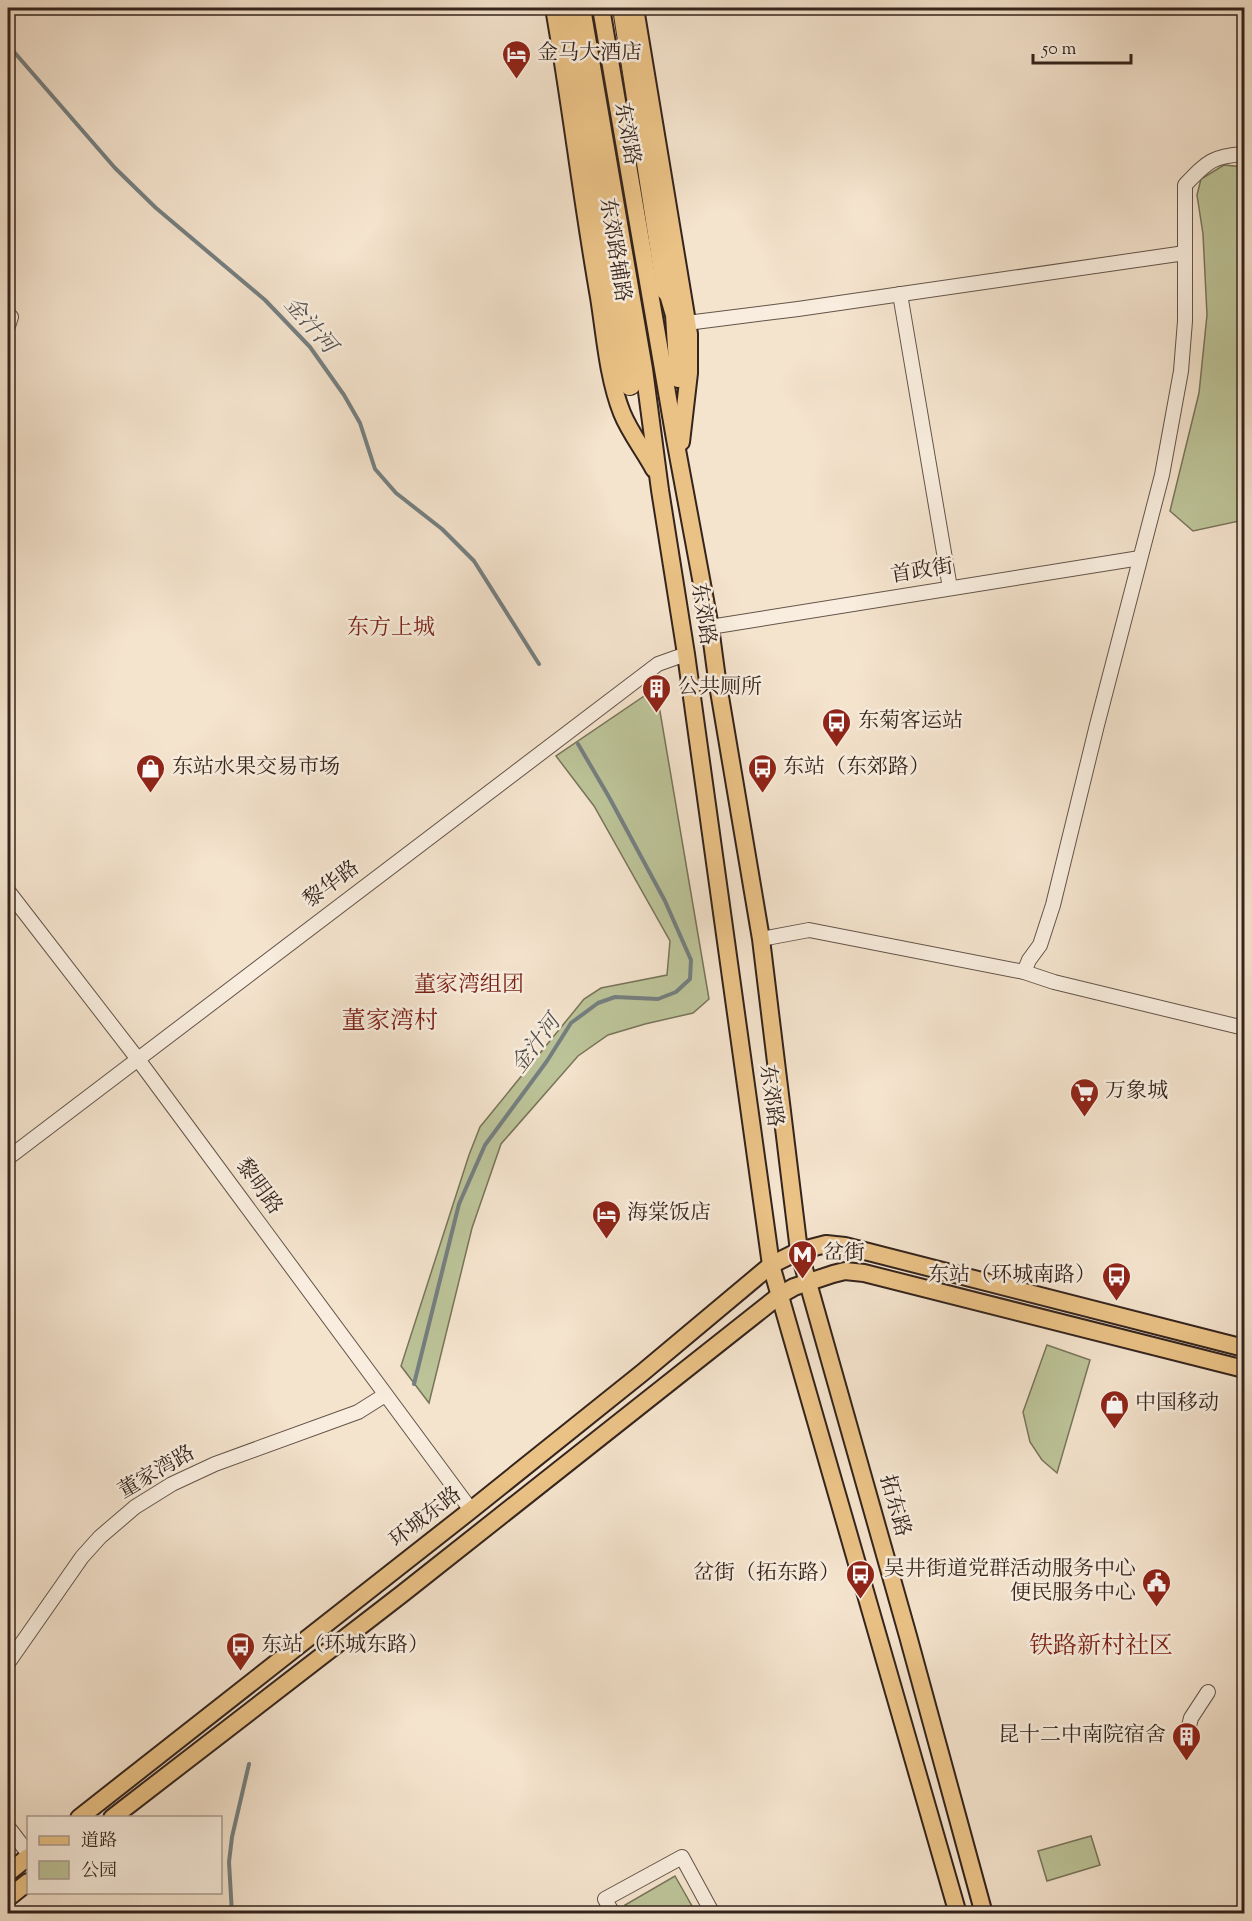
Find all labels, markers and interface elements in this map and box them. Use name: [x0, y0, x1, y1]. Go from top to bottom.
scale bar: [1033, 27, 1130, 65]
text: 50 m: [1041, 37, 1077, 63]
hotel icon: 金马大酒店: [500, 38, 532, 80]
place label: 金马大酒店: [537, 39, 642, 69]
street label: 东郊路: [606, 100, 646, 168]
street label: 东郊路辅路: [591, 196, 637, 304]
water label: 金汁河: [275, 291, 345, 364]
street label: 首政街: [889, 552, 955, 592]
street label: 东郊路: [682, 581, 722, 647]
district label: 东方上城: [347, 613, 435, 645]
building icon: 公共厕所: [641, 672, 673, 714]
place label: 公共厕所: [678, 673, 762, 703]
bus stop icon: 东菊客运站: [821, 706, 853, 748]
place label: 东菊客运站: [858, 707, 963, 737]
shop icon: 东站水果交易市场: [135, 752, 167, 794]
bus stop icon: 东站（东郊路）: [746, 752, 778, 794]
place label: 东站水果交易市场: [172, 753, 340, 783]
place label: 东站（东郊路）: [783, 753, 930, 783]
street label: 黎华路: [298, 854, 366, 916]
district label: 董家湾组团: [414, 970, 524, 1002]
district label: 董家湾村: [342, 1005, 438, 1039]
water label: 金汁河: [504, 1006, 572, 1081]
street label: 东郊路: [751, 1063, 789, 1129]
supermarket icon: 万象城: [1068, 1076, 1100, 1118]
place label: 万象城: [1105, 1077, 1168, 1107]
street label: 黎明路: [227, 1153, 289, 1221]
hotel icon: 海棠饭店: [590, 1198, 622, 1240]
place label: 海棠饭店: [627, 1199, 711, 1229]
metro station icon: 岔街: [786, 1238, 818, 1280]
place label: 岔街: [823, 1239, 865, 1269]
bus stop icon: 东站（环城南路）: [1101, 1260, 1133, 1302]
place label: 东站（环城南路）: [928, 1261, 1096, 1291]
shop icon: 中国移动: [1098, 1388, 1130, 1430]
place label: 中国移动: [1135, 1389, 1219, 1419]
street label: 董家湾路: [113, 1439, 201, 1507]
street label: 拓东路: [871, 1472, 917, 1540]
street label: 环城东路: [384, 1480, 468, 1556]
place label: 吴井街道党群活动服务中心 便民服务中心: [884, 1555, 1136, 1609]
bus stop icon: 岔街（拓东路）: [845, 1558, 877, 1600]
place label: 岔街（拓东路）: [693, 1559, 840, 1589]
public building icon: 吴井街道党群活动服务中心 便民服务中心: [1141, 1566, 1173, 1608]
bus stop icon: 东站（环城东路）: [224, 1630, 256, 1672]
district label: 铁路新村社区: [1029, 1630, 1173, 1664]
place label: 东站（环城东路）: [261, 1631, 429, 1661]
building icon: 昆十二中南院宿舍: [1171, 1720, 1203, 1762]
place label: 昆十二中南院宿舍: [998, 1721, 1166, 1751]
legend: [27, 1816, 222, 1894]
text: 道路: [81, 1829, 117, 1855]
text: 公园: [81, 1859, 117, 1885]

